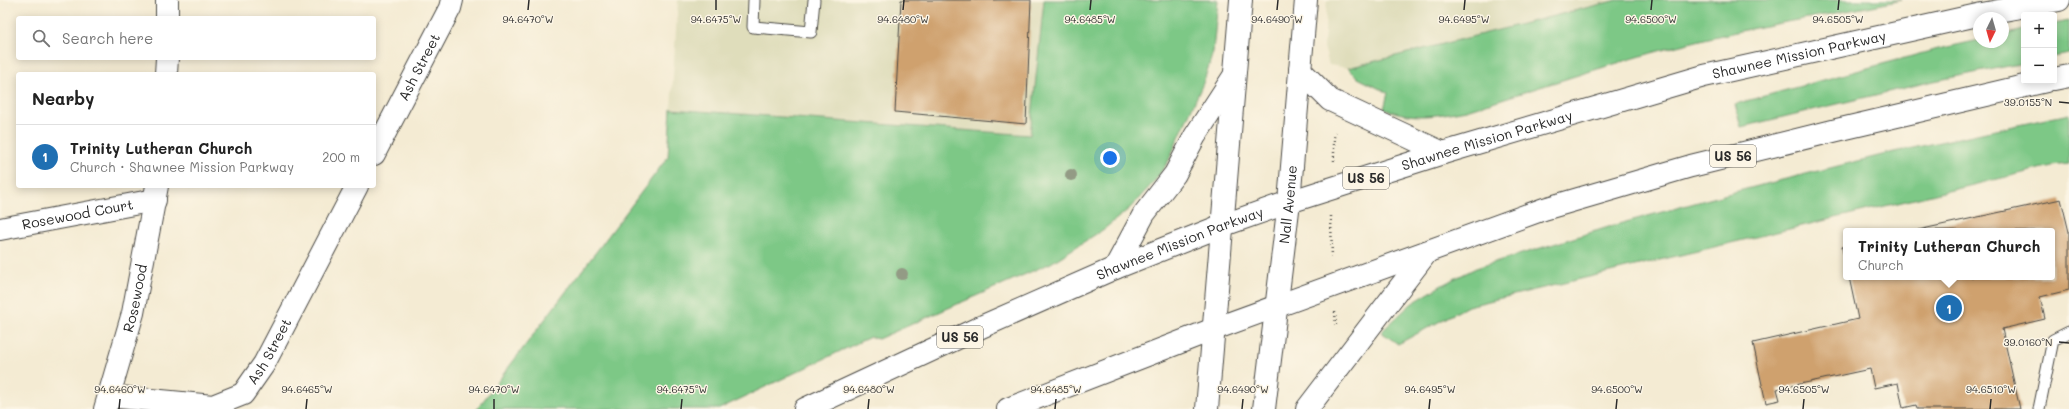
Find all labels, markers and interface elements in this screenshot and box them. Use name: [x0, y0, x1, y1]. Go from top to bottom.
text: 94.6470°W: [502, 12, 554, 26]
text: 94.6475°W: [691, 12, 742, 26]
text: 94.6480°W: [877, 12, 929, 26]
text: 94.6485°W: [1064, 12, 1116, 26]
text: 94.6490°W: [1251, 12, 1303, 26]
text: 94.6495°W: [1438, 12, 1490, 26]
text: 94.6500°W: [1625, 12, 1677, 26]
text: 94.6505°W: [1812, 12, 1864, 26]
north arrow: [1973, 12, 2009, 48]
map controls: [2021, 12, 2057, 84]
button: +: [2021, 12, 2057, 48]
search box: [16, 16, 376, 60]
street label: Shawnee Mission Parkway: [1710, 26, 1888, 83]
icon: search: [30, 27, 52, 49]
text: Search here: [62, 28, 153, 48]
street label: Ash Street: [393, 30, 444, 104]
button: −: [2021, 48, 2057, 84]
text: Nearby: [32, 87, 94, 109]
text: 39.0155°N: [2004, 95, 2052, 109]
street label: Shawnee Mission Parkway: [1399, 105, 1575, 175]
text: Trinity Lutheran Church: [70, 138, 252, 158]
road number: US 56: [1710, 145, 1756, 167]
text: 1: [42, 148, 48, 165]
text: 200 m: [322, 148, 360, 165]
your location: [1100, 148, 1120, 168]
text: Church · Shawnee Mission Parkway: [70, 158, 294, 175]
street label: Nall Avenue: [1274, 164, 1301, 245]
road number: US 56: [1343, 167, 1389, 189]
street label: Rosewood Court: [20, 194, 135, 234]
street label: Shawnee Mission Parkway: [1093, 202, 1266, 284]
popup: [1843, 228, 2055, 280]
text: Trinity Lutheran Church: [1858, 236, 2040, 256]
text: Church: [1858, 256, 1903, 273]
street label: Rosewood: [118, 262, 151, 334]
pin: 1: [1936, 293, 1962, 323]
street label: Ash Street: [243, 315, 295, 388]
road number: US 56: [937, 326, 983, 348]
text: 39.0160°N: [2004, 335, 2052, 349]
text: 94.6460°W: [94, 382, 146, 396]
text: 94.6465°W: [281, 382, 333, 396]
text: 94.6470°W: [468, 382, 520, 396]
text: 94.6475°W: [657, 382, 708, 396]
text: 94.6480°W: [843, 382, 895, 396]
text: 94.6485°W: [1030, 382, 1082, 396]
text: 94.6490°W: [1217, 382, 1269, 396]
text: 94.6495°W: [1404, 382, 1456, 396]
text: 94.6500°W: [1591, 382, 1643, 396]
text: 94.6505°W: [1778, 382, 1830, 396]
text: 94.6510°W: [1966, 382, 2016, 396]

